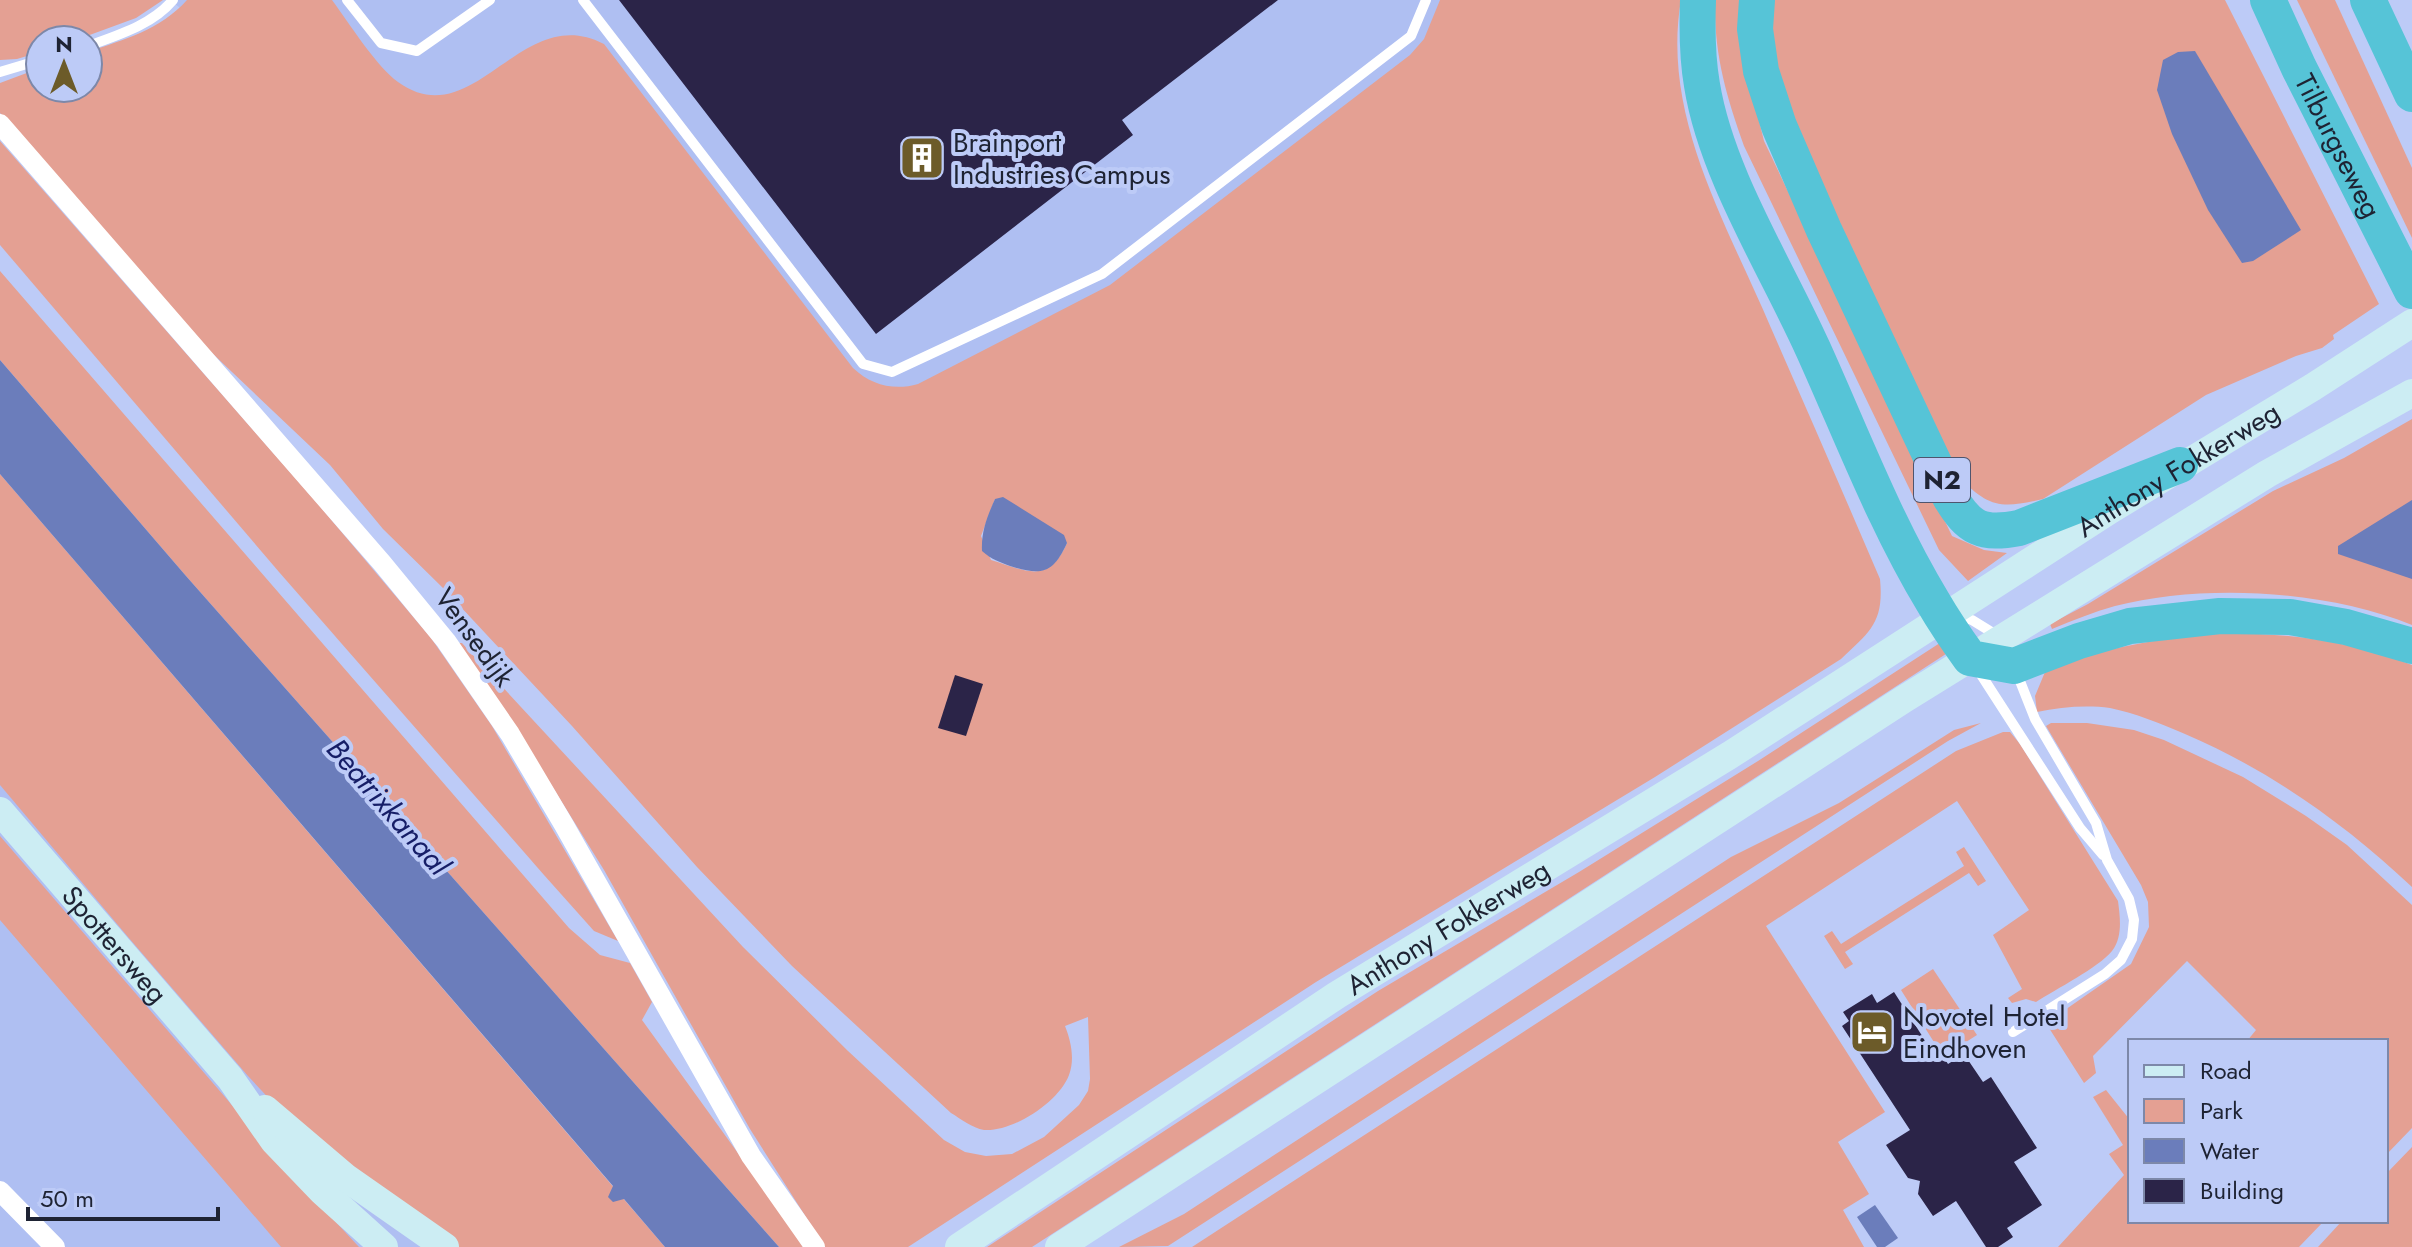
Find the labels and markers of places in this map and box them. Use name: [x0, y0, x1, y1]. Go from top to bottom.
place label: Brainport Industries Campus: [953, 122, 1171, 195]
building icon: Brainport Industries Campus: [898, 134, 946, 182]
place label: Novotel Hotel Eindhoven: [1903, 996, 2066, 1069]
hotel icon: Novotel Hotel Eindhoven: [1848, 1008, 1896, 1056]

